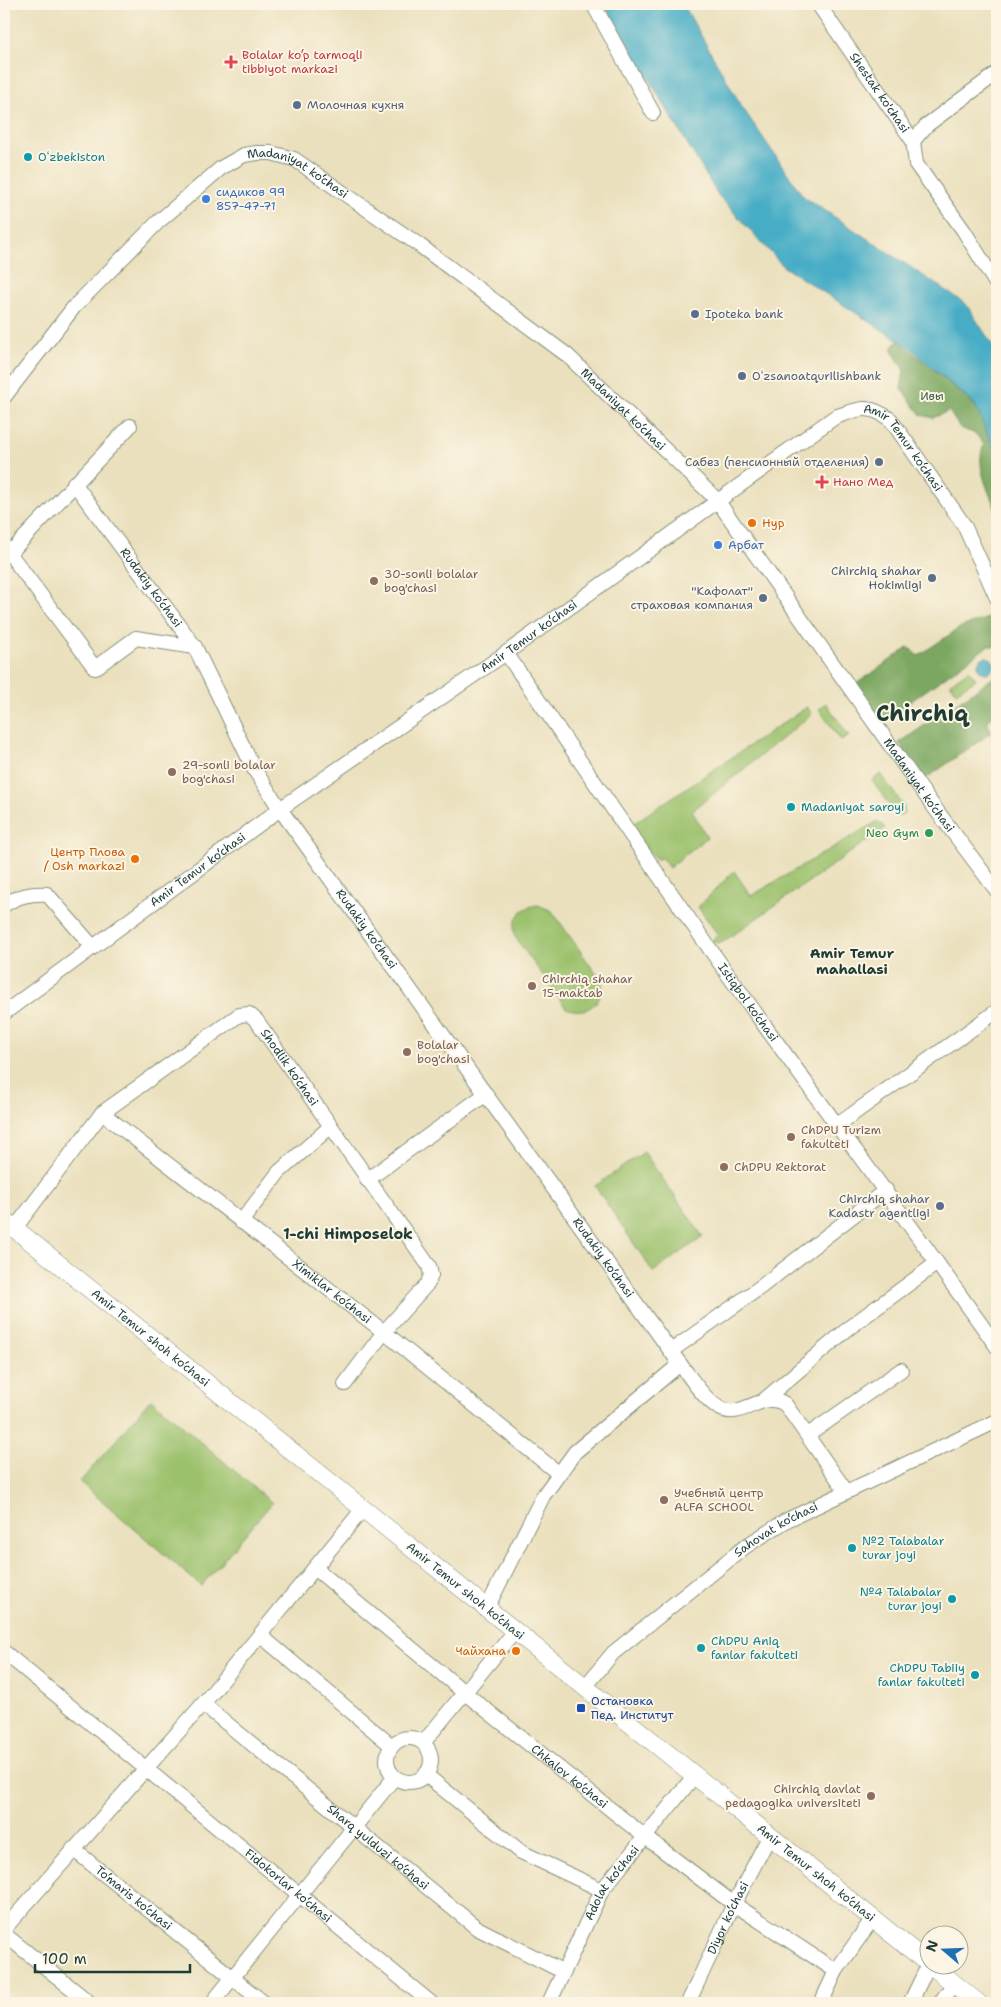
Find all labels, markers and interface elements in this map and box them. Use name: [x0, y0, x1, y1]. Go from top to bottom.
place label: Bolalar ko‘p tarmoqli tibbiyot markazi: [242, 47, 363, 77]
street label: Shestak ko'chasi: [846, 49, 913, 136]
marker: Bolalar ko‘p tarmoqli tibbiyot markazi: [224, 55, 238, 69]
place label: Молочная кухня: [307, 97, 404, 113]
marker: Молочная кухня: [291, 99, 303, 111]
street label: Madaniyat ko‘chasi: [246, 145, 351, 202]
place label: Oʻzbekiston: [38, 149, 105, 165]
marker: Oʻzbekiston: [22, 151, 34, 163]
place label: сидиков 99 857-47-71: [216, 184, 285, 214]
marker: сидиков 99 857-47-71: [200, 193, 212, 205]
place label: Ipoteka bank: [705, 306, 784, 322]
marker: Ipoteka bank: [689, 308, 701, 320]
street label: Madaniyat ko‘chasi: [577, 365, 669, 454]
place label: Oʻzsanoatqurilishbank: [752, 368, 881, 384]
marker: Oʻzsanoatqurilishbank: [736, 370, 748, 382]
park label: Ивы: [920, 388, 944, 404]
street label: Amir Temur ko‘chasi: [863, 401, 946, 495]
place label: Сабез (пенсионный отделения): [685, 454, 869, 470]
marker: Сабез (пенсионный отделения): [873, 456, 885, 468]
place label: Нано Мед: [833, 474, 894, 490]
marker: Нано Мед: [815, 475, 829, 489]
place label: Нур: [762, 515, 785, 531]
marker: Нур: [746, 517, 758, 529]
place label: Арбат: [728, 537, 765, 553]
marker: Арбат: [712, 539, 724, 551]
street label: Rudakiy ko‘chasi: [117, 545, 186, 631]
place label: Chirchiq shahar Hokimligi: [831, 563, 922, 593]
place label: 30-sonli bolalar bog'chasi: [384, 566, 479, 596]
marker: Chirchiq shahar Hokimligi: [926, 572, 938, 584]
marker: 30-sonli bolalar bog'chasi: [368, 575, 380, 587]
place label: "Кафолат" страховая компания: [630, 583, 753, 613]
marker: "Кафолат" страховая компания: [757, 592, 769, 604]
street label: Amir Temur ko‘chasi: [477, 596, 580, 676]
district label: Chirchiq: [876, 699, 970, 728]
street label: Madaniyat ko‘chasi: [880, 735, 958, 835]
place label: 29-sonli bolalar bog'chasi: [182, 757, 276, 787]
marker: 29-sonli bolalar bog'chasi: [166, 766, 178, 778]
place label: Madaniyat saroyi: [801, 799, 904, 815]
marker: Madaniyat saroyi: [785, 801, 797, 813]
place label: Neo Gym: [866, 825, 919, 841]
marker: Neo Gym: [923, 827, 935, 839]
street label: Amir Temur ko‘chasi: [147, 829, 249, 910]
place label: Центр Плова / Osh markazi: [44, 844, 126, 874]
marker: Центр Плова / Osh markazi: [129, 853, 141, 865]
street label: Rudakiy ko‘chasi: [332, 886, 401, 972]
district label: Amir Temur mahallasi: [810, 944, 895, 978]
street label: Istiqbol ko‘chasi: [714, 960, 782, 1045]
place label: Chirchiq shahar 15-maktab: [542, 971, 633, 1001]
marker: Chirchiq shahar 15-maktab: [526, 980, 538, 992]
street label: Shodlik ko‘chasi: [257, 1026, 322, 1109]
place label: Bolalar bog'chasi: [417, 1037, 470, 1067]
marker: Bolalar bog'chasi: [401, 1046, 413, 1058]
place label: ChDPU Turizm fakulteti: [801, 1122, 881, 1152]
marker: ChDPU Turizm fakulteti: [785, 1131, 797, 1143]
place label: ChDPU Rektorat: [734, 1159, 826, 1175]
marker: ChDPU Rektorat: [718, 1161, 730, 1173]
place label: Chirchiq shahar Kadastr agentligi: [829, 1191, 930, 1221]
marker: Chirchiq shahar Kadastr agentligi: [934, 1200, 946, 1212]
street label: Rudakiy ko‘chasi: [569, 1214, 638, 1301]
district label: 1-chi Himposelok: [283, 1224, 413, 1244]
street label: Ximiklar ko‘chasi: [289, 1256, 375, 1327]
street label: Amir Temur shoh ko‘chasi: [88, 1285, 213, 1390]
place label: Учебный центр ALFA SCHOOL: [674, 1485, 764, 1515]
marker: Учебный центр ALFA SCHOOL: [658, 1494, 670, 1506]
street label: Sahovat ko‘chasi: [731, 1499, 821, 1561]
place label: №2 Talabalar turar joyi: [862, 1533, 945, 1563]
street label: Amir Temur shoh ko‘chasi: [403, 1539, 528, 1643]
marker: №2 Talabalar turar joyi: [846, 1542, 858, 1554]
place label: №4 Talabalar turar joyi: [860, 1584, 942, 1614]
marker: №4 Talabalar turar joyi: [946, 1593, 958, 1605]
place label: ChDPU Aniq fanlar fakulteti: [711, 1633, 798, 1663]
marker: ChDPU Aniq fanlar fakulteti: [695, 1642, 707, 1654]
place label: Чайхана: [455, 1643, 507, 1659]
marker: Чайхана: [510, 1645, 522, 1657]
place label: ChDPU Tabiiy fanlar fakulteti: [878, 1660, 965, 1690]
marker: ChDPU Tabiiy fanlar fakulteti: [969, 1669, 981, 1681]
place label: Остановка Пед. Институт: [591, 1693, 674, 1723]
marker: Остановка Пед. Институт: [575, 1702, 587, 1714]
street label: Chkalov ko‘chasi: [528, 1741, 611, 1812]
place label: Chirchiq davlat pedagogika universiteti: [725, 1781, 861, 1811]
marker: Chirchiq davlat pedagogika universiteti: [865, 1790, 877, 1802]
street label: Sharq yulduzi ko‘chasi: [324, 1801, 432, 1893]
street label: Amir Temur shoh ko‘chasi: [754, 1821, 878, 1925]
street label: Adolat ko‘chasi: [581, 1842, 643, 1923]
street label: Fidokorlar ko‘chasi: [241, 1845, 335, 1926]
street label: To‘maris ko‘chasi: [92, 1862, 175, 1934]
street label: Diyor ko‘chasi: [704, 1879, 752, 1957]
north arrow: [918, 1924, 968, 1974]
text: N: [921, 1938, 942, 1954]
scale bar: [35, 1942, 190, 1974]
text: 100 m: [42, 1949, 87, 1969]

